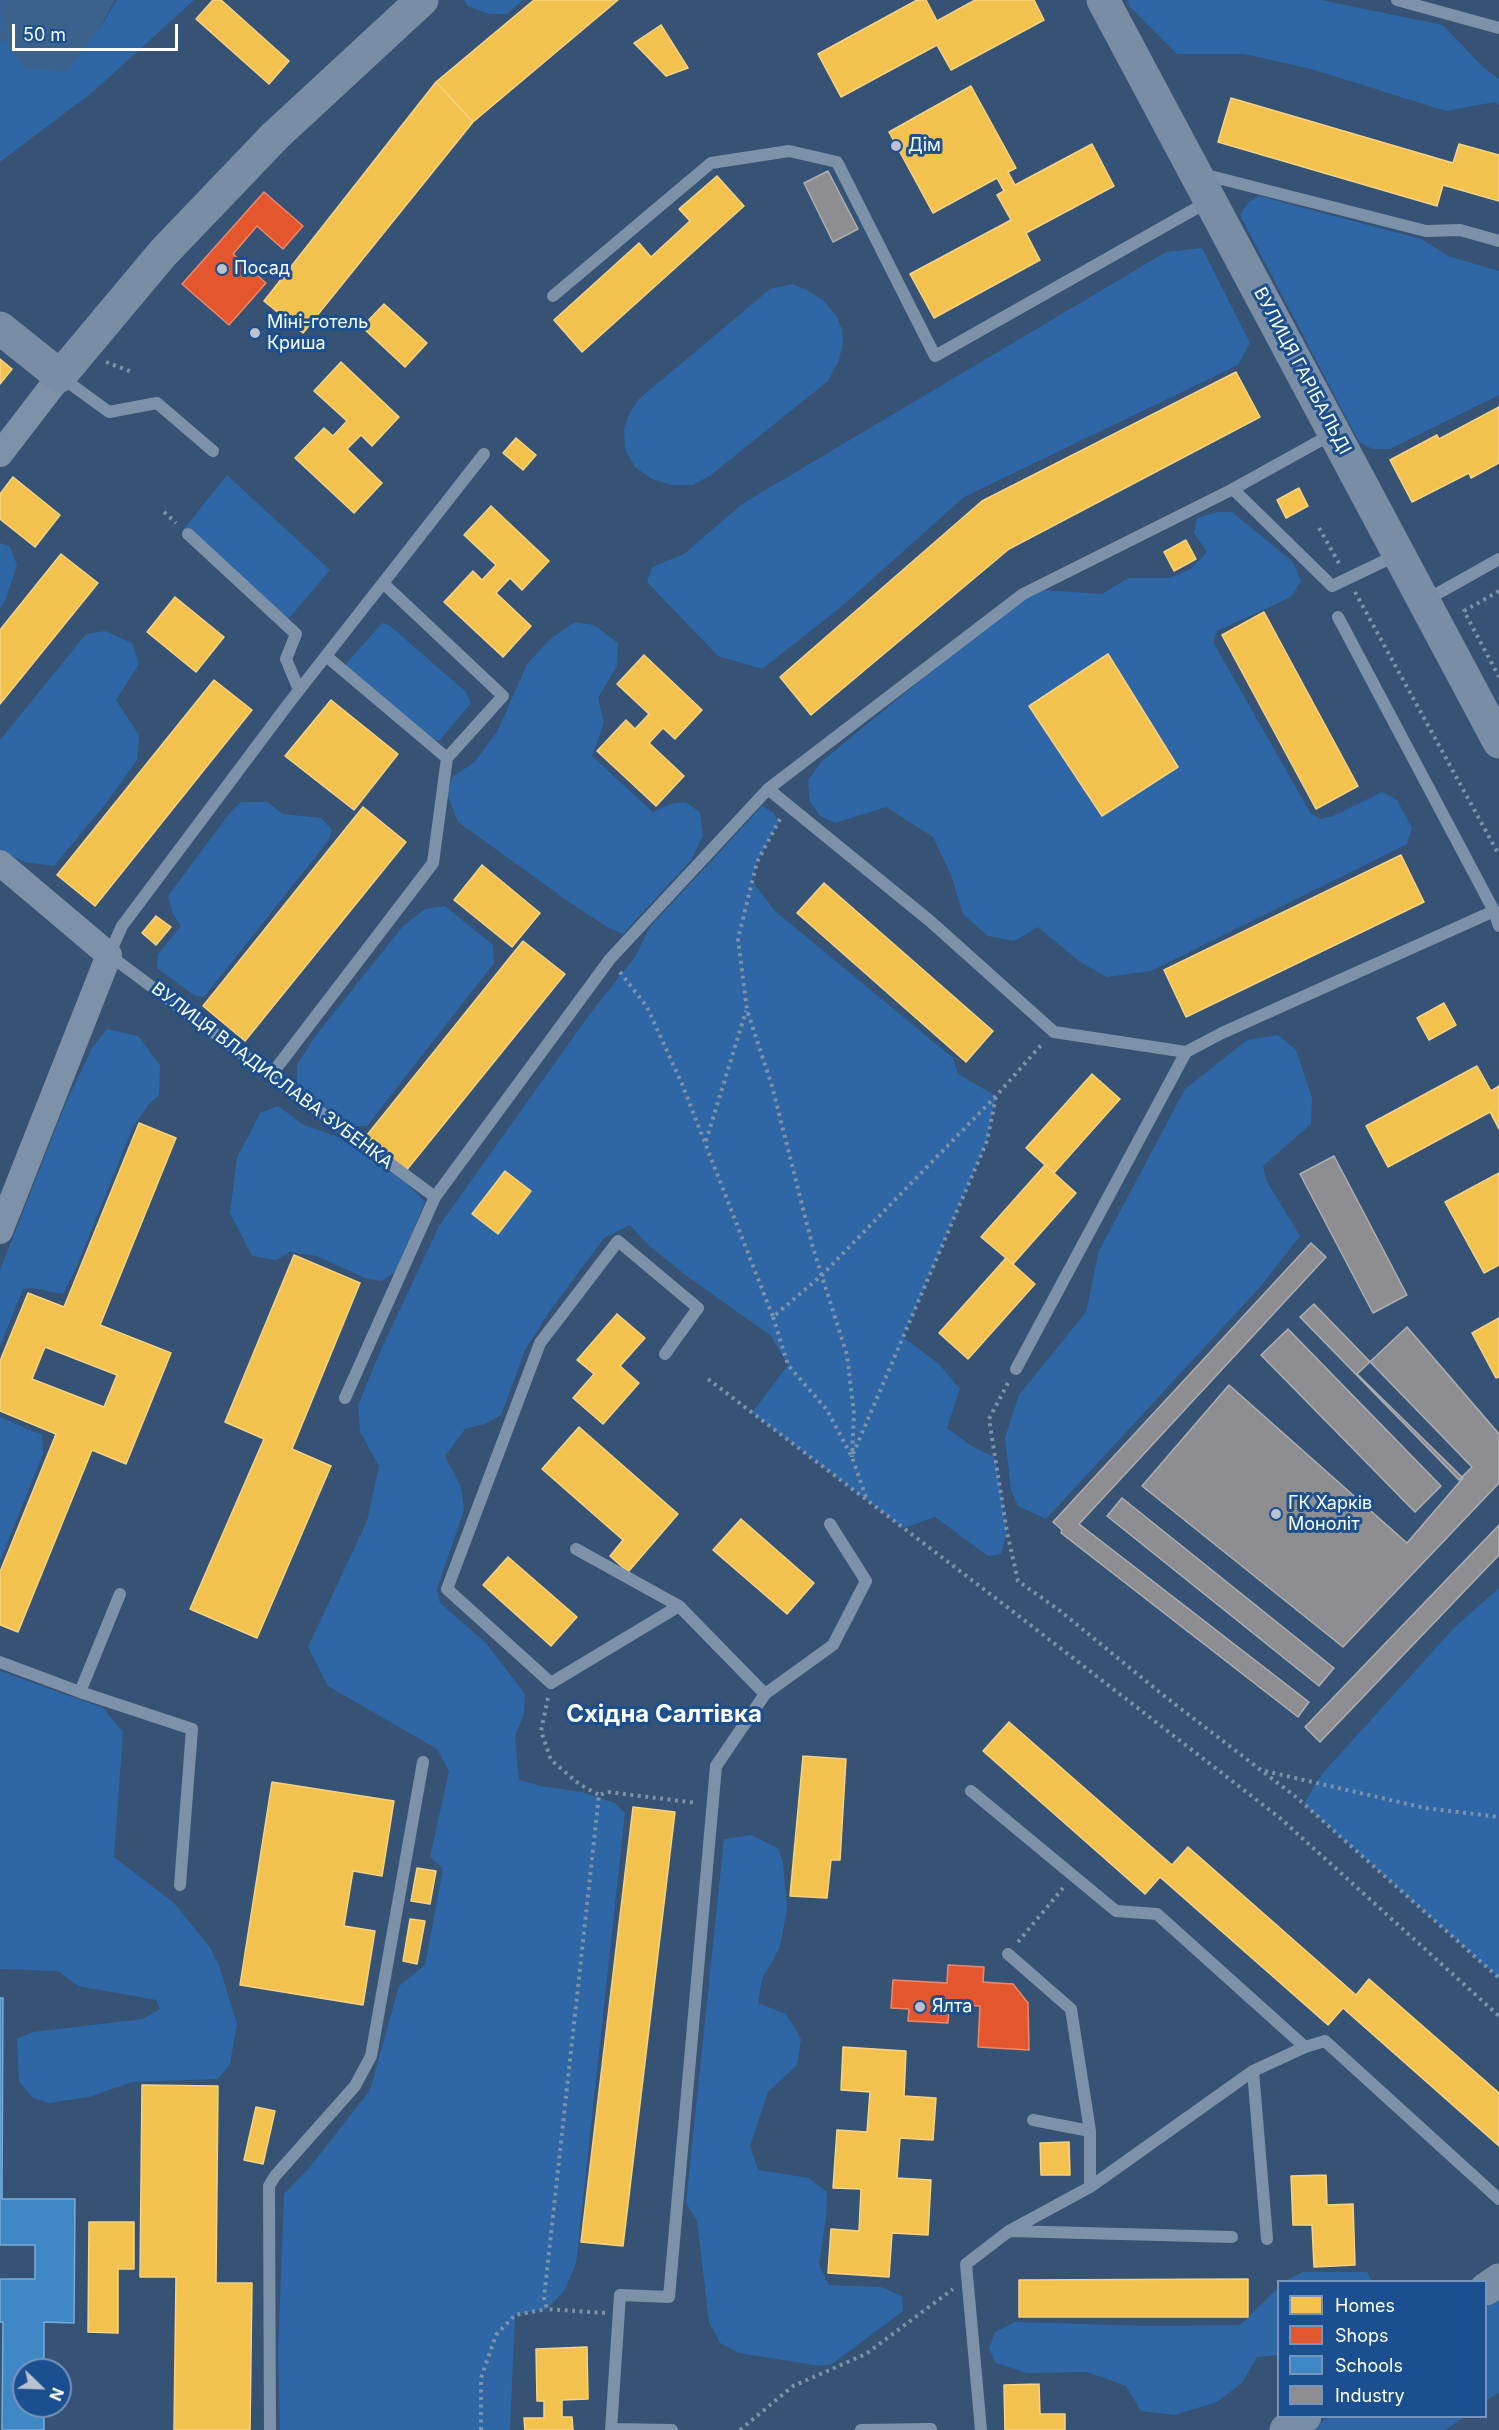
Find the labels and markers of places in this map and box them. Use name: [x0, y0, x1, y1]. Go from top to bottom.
place label: Дім: [908, 135, 941, 157]
marker: Дім: [889, 139, 903, 153]
place label: Посад: [234, 258, 290, 280]
marker: Посад: [215, 262, 229, 276]
place label: Міні-готель Криша: [267, 312, 368, 354]
marker: Міні-готель Криша: [248, 326, 262, 340]
place label: ГК Харків Моноліт: [1288, 1493, 1372, 1536]
marker: ГК Харків Моноліт: [1269, 1507, 1283, 1521]
place label: Ялта: [932, 1996, 972, 2018]
marker: Ялта: [913, 2000, 927, 2014]

